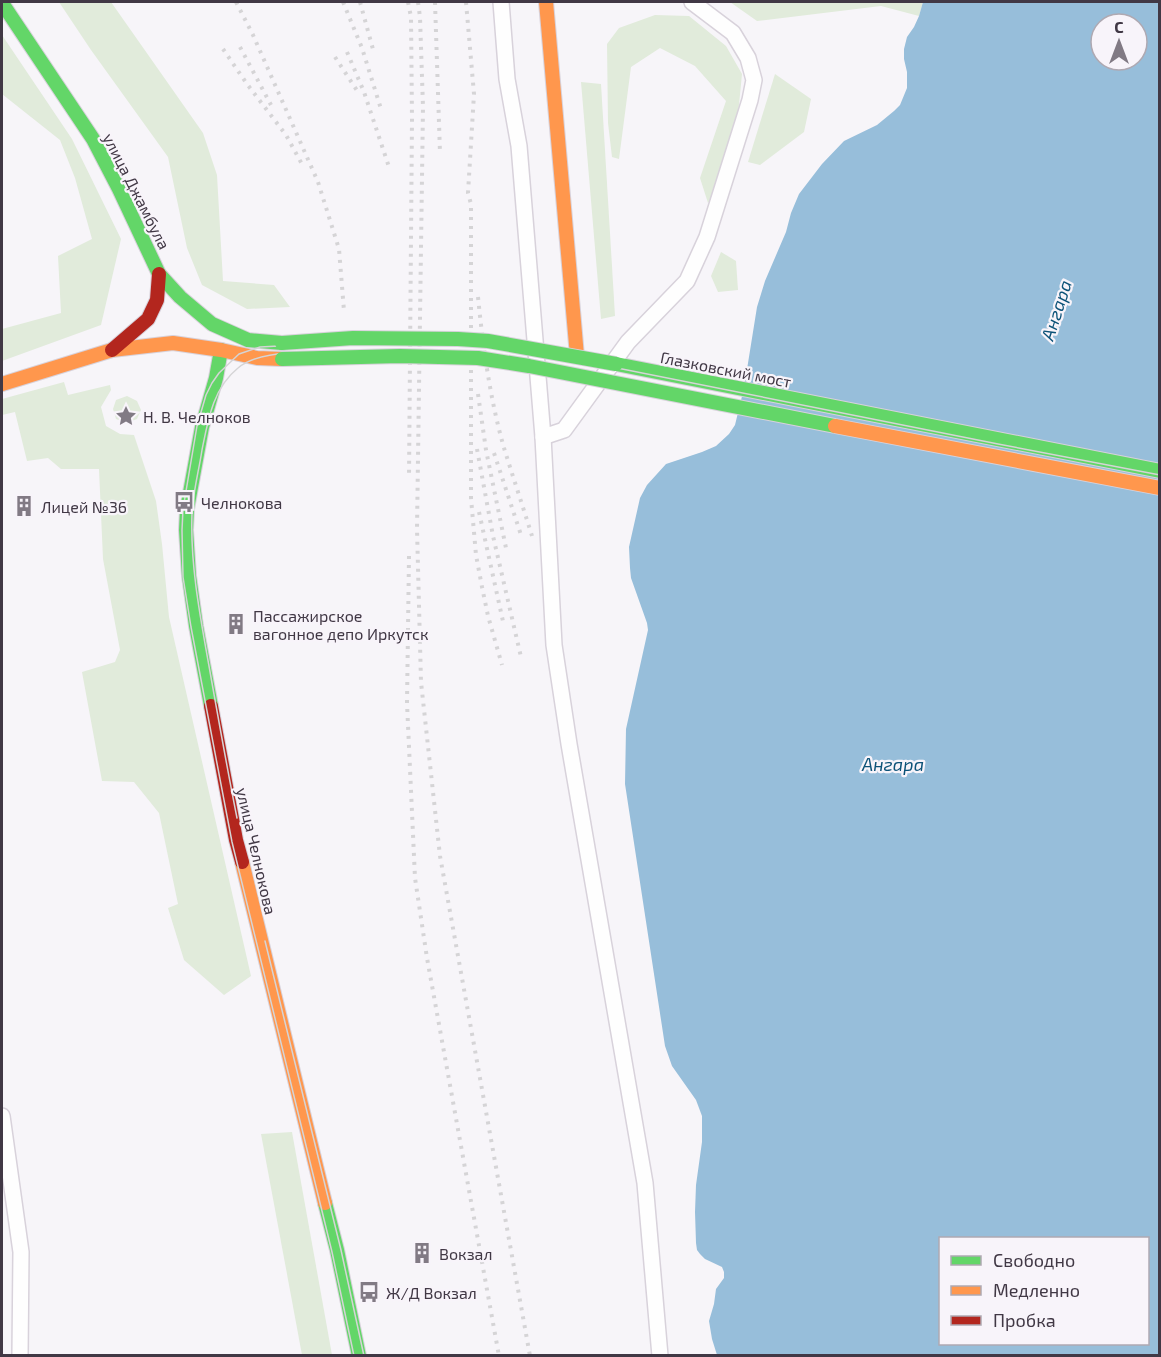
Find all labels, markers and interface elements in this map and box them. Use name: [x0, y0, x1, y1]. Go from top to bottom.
north arrow: [1089, 12, 1149, 72]
text: С: [1114, 17, 1124, 36]
street label: улица Джамбула: [99, 130, 174, 253]
water label: Ангара: [1036, 277, 1076, 344]
street label: Глазковский мост: [659, 347, 793, 391]
place icon: Н. В. Челноков: [114, 404, 138, 428]
place label: Н. В. Челноков: [143, 407, 251, 426]
bus stop icon: Челнокова: [172, 490, 196, 514]
place label: Челнокова: [201, 493, 282, 512]
building icon: Лицей №36: [12, 494, 36, 518]
place label: Лицей №36: [41, 497, 127, 516]
place label: Пассажирское вагонное депо Иркутск: [253, 606, 429, 644]
building icon: Пассажирское вагонное депо Иркутск: [224, 612, 248, 636]
water label: Ангара: [861, 753, 924, 775]
street label: улица Челнокова: [232, 786, 281, 917]
legend: [939, 1237, 1149, 1345]
building icon: Вокзал: [410, 1241, 434, 1265]
place label: Вокзал: [439, 1244, 492, 1263]
text: Свободно: [993, 1249, 1075, 1271]
text: Медленно: [993, 1279, 1080, 1301]
bus stop icon: Ж/Д Вокзал: [357, 1280, 381, 1304]
place label: Ж/Д Вокзал: [386, 1283, 477, 1302]
text: Пробка: [993, 1309, 1056, 1331]

